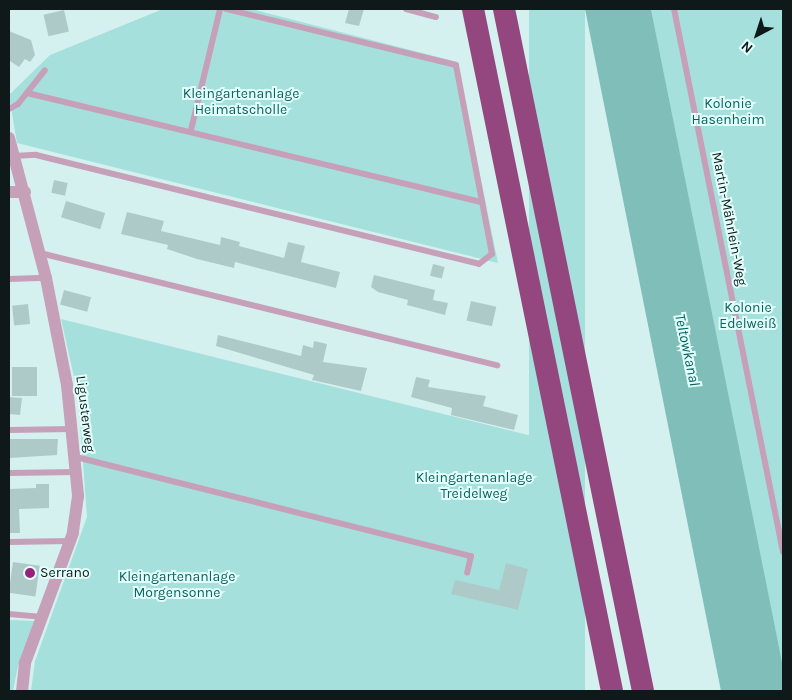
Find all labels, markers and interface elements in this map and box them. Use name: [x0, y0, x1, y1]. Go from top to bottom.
north arrow: [732, 10, 782, 60]
text: N: [738, 37, 756, 57]
park label: Kleingartenanlage Heimatscholle: [183, 86, 299, 118]
park label: Kolonie Hasenheim: [692, 96, 764, 128]
street label: Martin-Mährlein-Weg: [708, 151, 750, 287]
park label: Kolonie Edelweiß: [719, 300, 777, 332]
water label: Teltowkanal: [671, 312, 703, 388]
street label: Ligusterweg: [72, 375, 98, 453]
park label: Kleingartenanlage Treidelweg: [416, 470, 532, 502]
place label: Serrano: [40, 565, 90, 581]
marker: Serrano: [24, 567, 36, 579]
park label: Kleingartenanlage Morgensonne: [119, 569, 235, 602]

